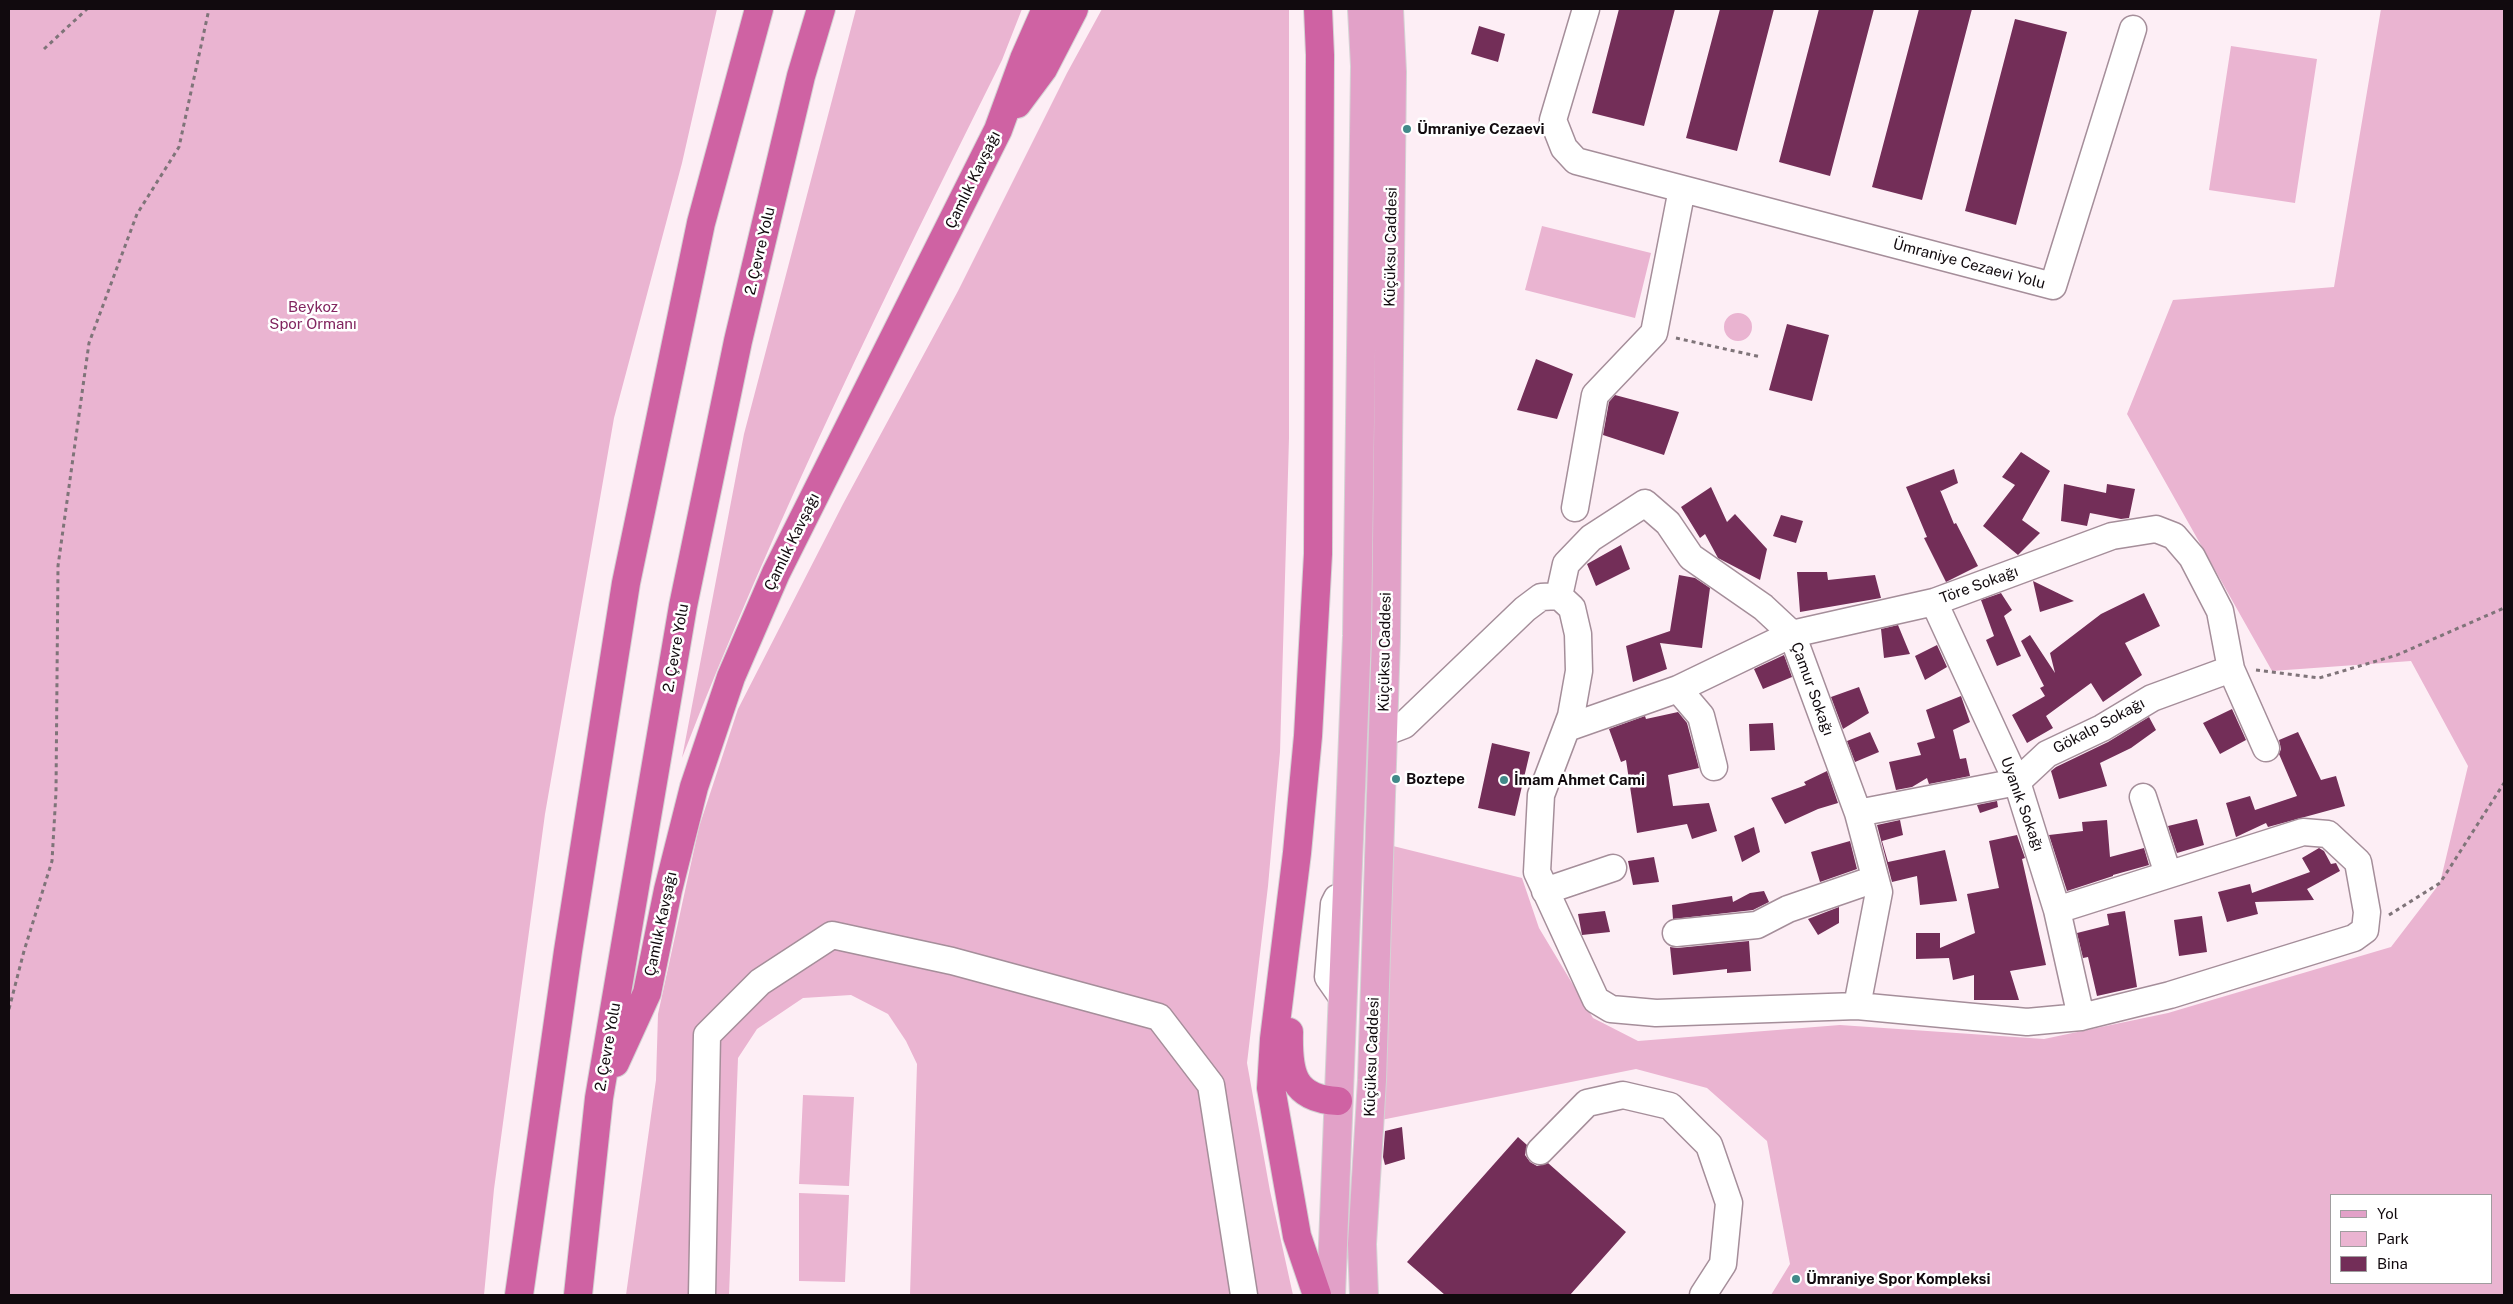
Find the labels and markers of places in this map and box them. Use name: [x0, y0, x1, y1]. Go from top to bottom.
place label: Ümraniye Cezaevi: [1417, 120, 1545, 138]
marker: Ümraniye Cezaevi: [1401, 123, 1413, 135]
place label: Boztepe: [1406, 770, 1465, 788]
place label: İmam Ahmet Cami: [1514, 771, 1645, 789]
marker: Boztepe: [1390, 773, 1402, 785]
marker: İmam Ahmet Cami: [1498, 774, 1510, 786]
place label: Ümraniye Spor Kompleksi: [1806, 1270, 1991, 1288]
marker: Ümraniye Spor Kompleksi: [1790, 1273, 1802, 1285]

